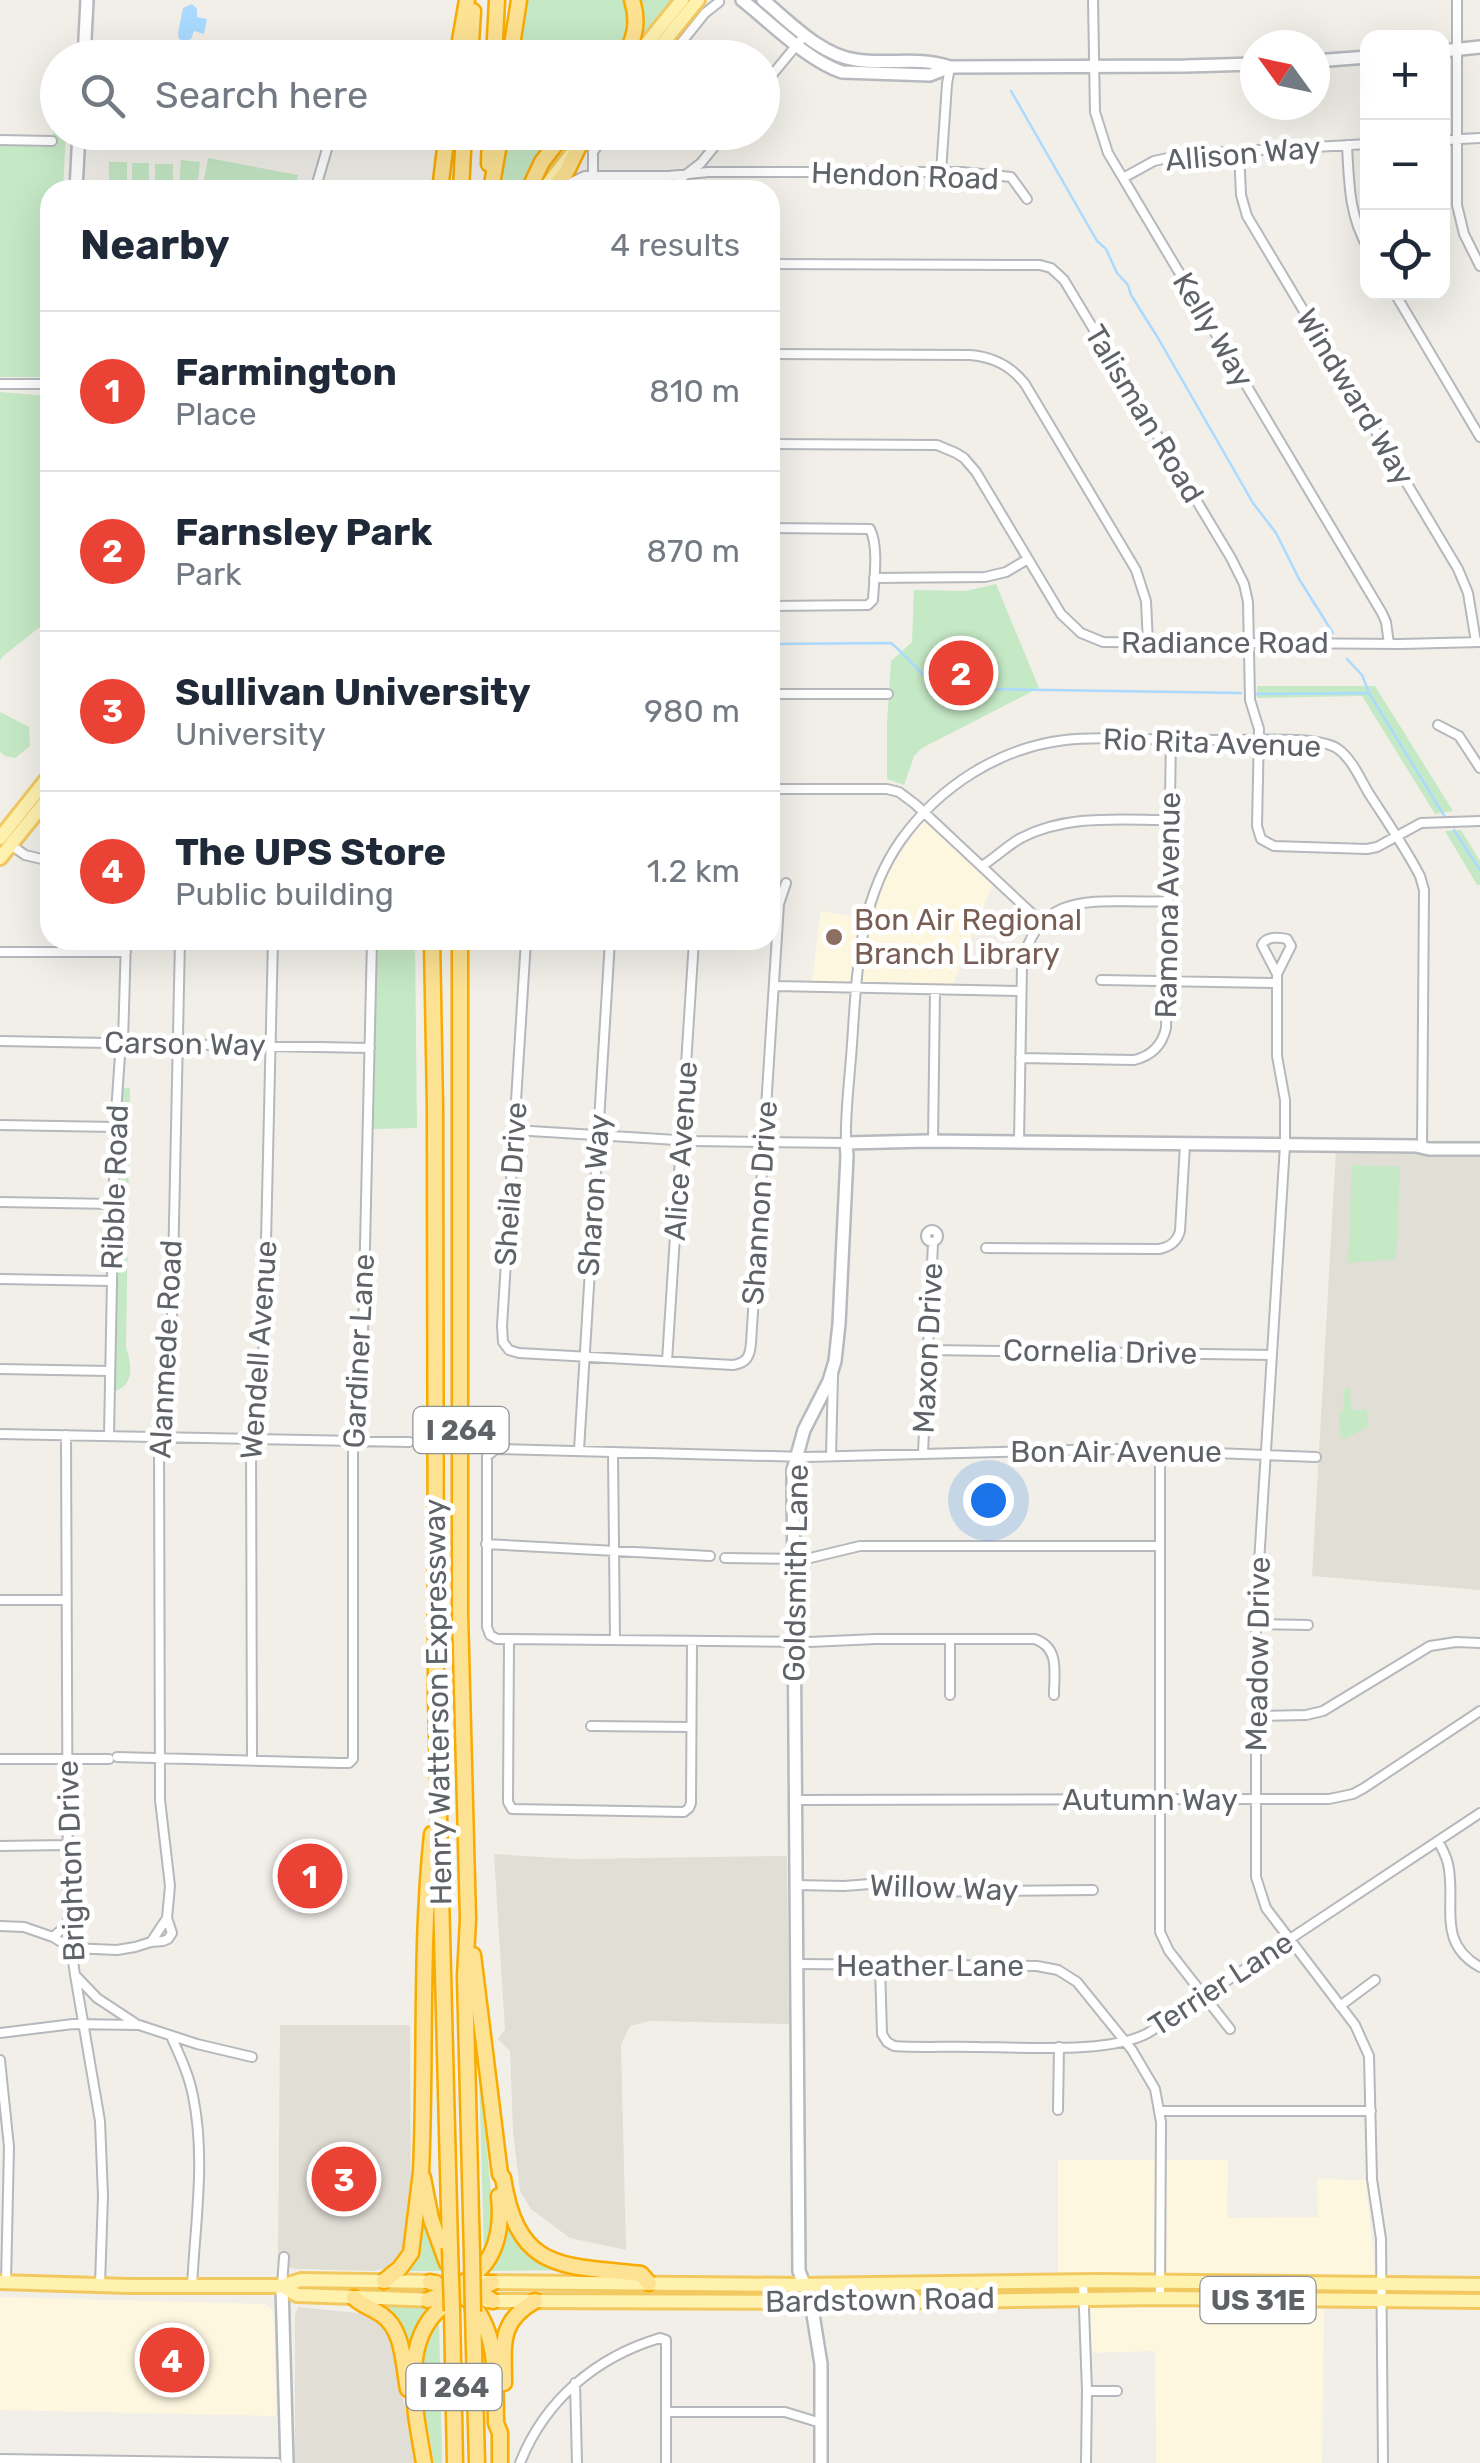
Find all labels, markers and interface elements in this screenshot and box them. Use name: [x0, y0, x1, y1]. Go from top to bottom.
north arrow: [1240, 30, 1330, 120]
map controls: [1360, 30, 1450, 300]
button: +: [1360, 30, 1450, 120]
search box: [40, 40, 780, 150]
icon: search: [75, 68, 130, 123]
text: Search here: [155, 72, 368, 118]
button: −: [1360, 120, 1450, 210]
street label: Allison Way: [1164, 129, 1322, 179]
street label: Hendon Road: [810, 155, 1000, 197]
button: locate: [1360, 210, 1450, 300]
text: Nearby: [80, 220, 230, 270]
text: 4 results: [610, 226, 740, 264]
street label: Kelly Way: [1165, 266, 1261, 394]
street label: Windward Way: [1288, 302, 1422, 492]
street label: Talisman Road: [1077, 319, 1211, 509]
text: Farmington: [175, 349, 397, 395]
text: 1: [105, 372, 120, 410]
text: 810 m: [649, 372, 740, 410]
text: Place: [175, 395, 257, 433]
text: Farnsley Park: [175, 509, 432, 555]
text: 2: [102, 532, 123, 570]
text: 870 m: [647, 532, 740, 570]
text: Park: [175, 555, 242, 593]
street label: Radiance Road: [1121, 625, 1329, 661]
pin: 2: [928, 636, 994, 710]
text: Sullivan University: [175, 669, 531, 715]
text: 3: [102, 692, 123, 730]
text: 980 m: [644, 692, 740, 730]
text: University: [175, 715, 326, 753]
street label: Rio Rita Avenue: [1102, 721, 1322, 765]
street label: Ramona Avenue: [1148, 791, 1188, 1019]
text: The UPS Store: [175, 829, 446, 875]
text: 4: [102, 852, 123, 890]
text: 1.2 km: [647, 852, 740, 890]
text: Public building: [175, 875, 394, 913]
place label: Bon Air Regional Branch Library: [854, 902, 1082, 972]
marker: Bon Air Regional Branch Library: [823, 926, 845, 948]
street label: Carson Way: [104, 1025, 266, 1063]
street label: Alice Avenue: [657, 1060, 705, 1242]
street label: Shannon Drive: [735, 1100, 785, 1306]
street label: Sheila Drive: [487, 1101, 535, 1267]
street label: Ribble Road: [94, 1104, 136, 1270]
street label: Sharon Way: [570, 1112, 618, 1278]
street label: Alanmede Road: [142, 1239, 190, 1459]
street label: Wendell Avenue: [233, 1239, 285, 1461]
street label: Gardiner Lane: [336, 1253, 382, 1449]
street label: Maxon Drive: [906, 1262, 950, 1434]
street label: Cornelia Drive: [1003, 1332, 1197, 1372]
road number: I 264: [414, 1407, 508, 1453]
street label: Bon Air Avenue: [1010, 1434, 1222, 1470]
street label: Goldsmith Lane: [776, 1464, 816, 1682]
your location: [963, 1475, 1014, 1526]
street label: Henry Watterson Expressway: [416, 1498, 460, 1906]
street label: Meadow Drive: [1238, 1556, 1278, 1752]
street label: Brighton Drive: [49, 1760, 93, 1962]
street label: Autumn Way: [1062, 1782, 1238, 1818]
pin: 1: [278, 1838, 342, 1914]
street label: Willow Way: [869, 1867, 1019, 1909]
street label: Terrier Lane: [1142, 1924, 1300, 2044]
street label: Heather Lane: [836, 1948, 1024, 1984]
pin: 3: [312, 2142, 376, 2216]
road number: US 31E: [1200, 2277, 1316, 2323]
street label: Bardstown Road: [765, 2280, 995, 2320]
pin: 4: [140, 2322, 204, 2398]
road number: I 264: [406, 2364, 502, 2410]

